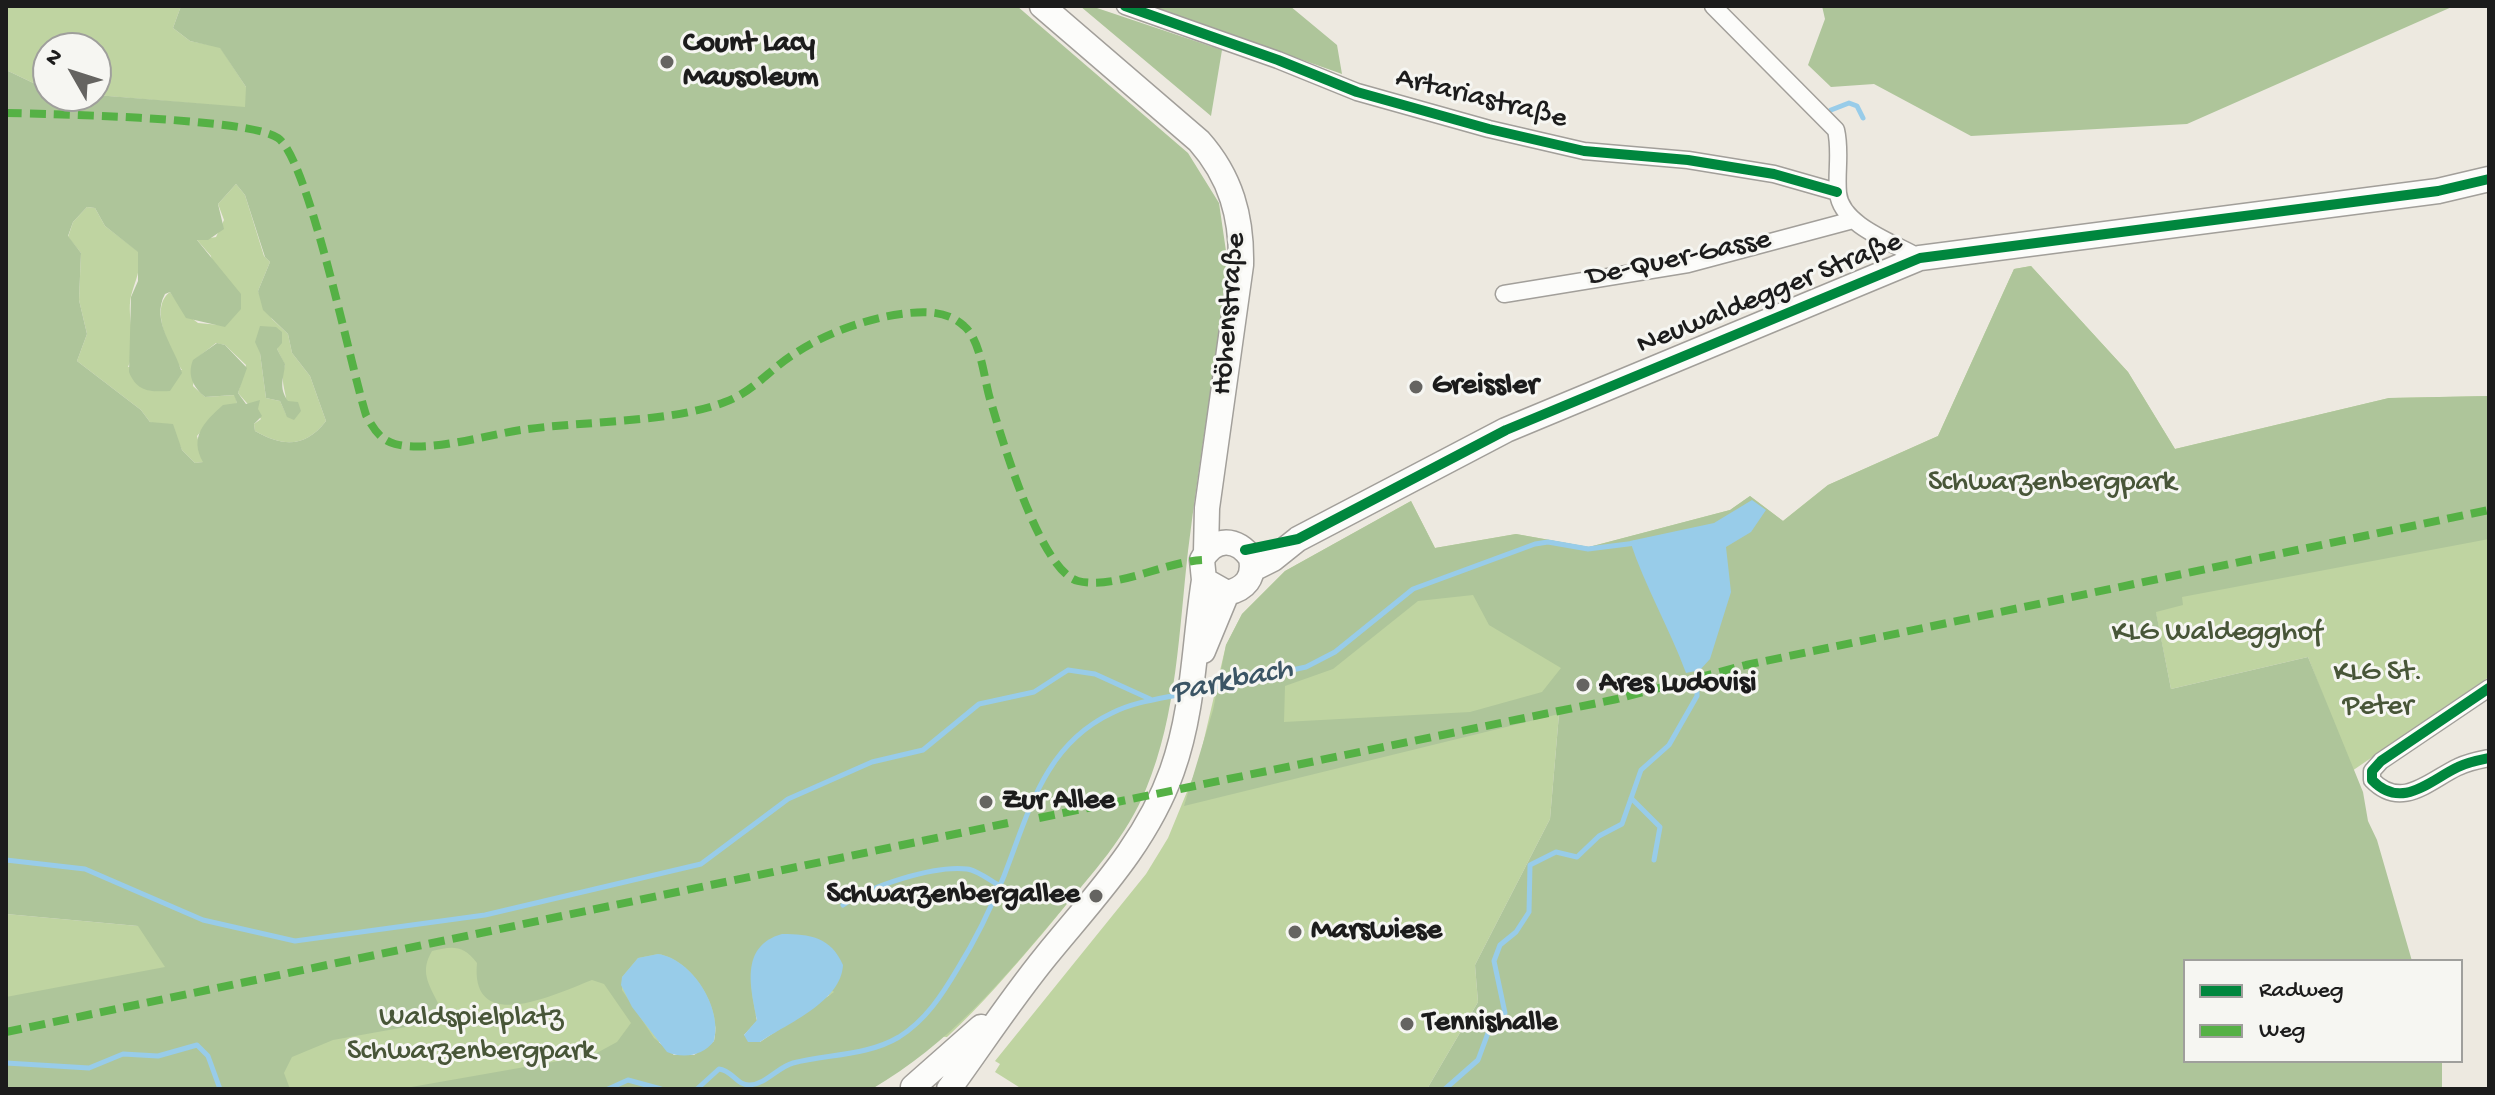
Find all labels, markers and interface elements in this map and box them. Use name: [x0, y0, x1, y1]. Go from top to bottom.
place label: Count Lacy Mausoleum: [683, 27, 819, 98]
north arrow: [32, 32, 112, 112]
text: N: [40, 44, 70, 72]
marker: Count Lacy Mausoleum: [658, 53, 676, 71]
street label: Artariastraße: [1392, 61, 1570, 139]
street label: De-Quer-Gasse: [1584, 223, 1774, 297]
street label: Neuwaldegger Straße: [1632, 225, 1908, 365]
street label: Höhenstraße: [1206, 231, 1256, 397]
place label: Greissler: [1432, 369, 1538, 405]
marker: Greissler: [1407, 378, 1425, 396]
park label: Schwarzenbergpark: [1928, 466, 2176, 502]
park label: KLG Waldegghof: [2112, 616, 2322, 652]
water label: Parkbach: [1167, 651, 1297, 715]
park label: KLG St. Peter: [2333, 656, 2423, 726]
place label: Ares Ludovisi: [1599, 667, 1756, 703]
marker: Ares Ludovisi: [1574, 676, 1592, 694]
place label: Zur Allee: [1002, 784, 1115, 820]
marker: Zur Allee: [977, 793, 995, 811]
place label: Schwarzenbergallee: [826, 878, 1080, 914]
marker: Schwarzenbergallee: [1087, 887, 1105, 905]
place label: Marswiese: [1311, 914, 1442, 950]
marker: Marswiese: [1286, 923, 1304, 941]
legend: [2183, 959, 2463, 1063]
text: Radweg: [2259, 977, 2344, 1006]
park label: Waldspielplatz Schwarzenbergpark: [347, 1001, 595, 1072]
place label: Tennishalle: [1423, 1006, 1558, 1042]
marker: Tennishalle: [1398, 1015, 1416, 1033]
text: Weg: [2259, 1017, 2305, 1046]

